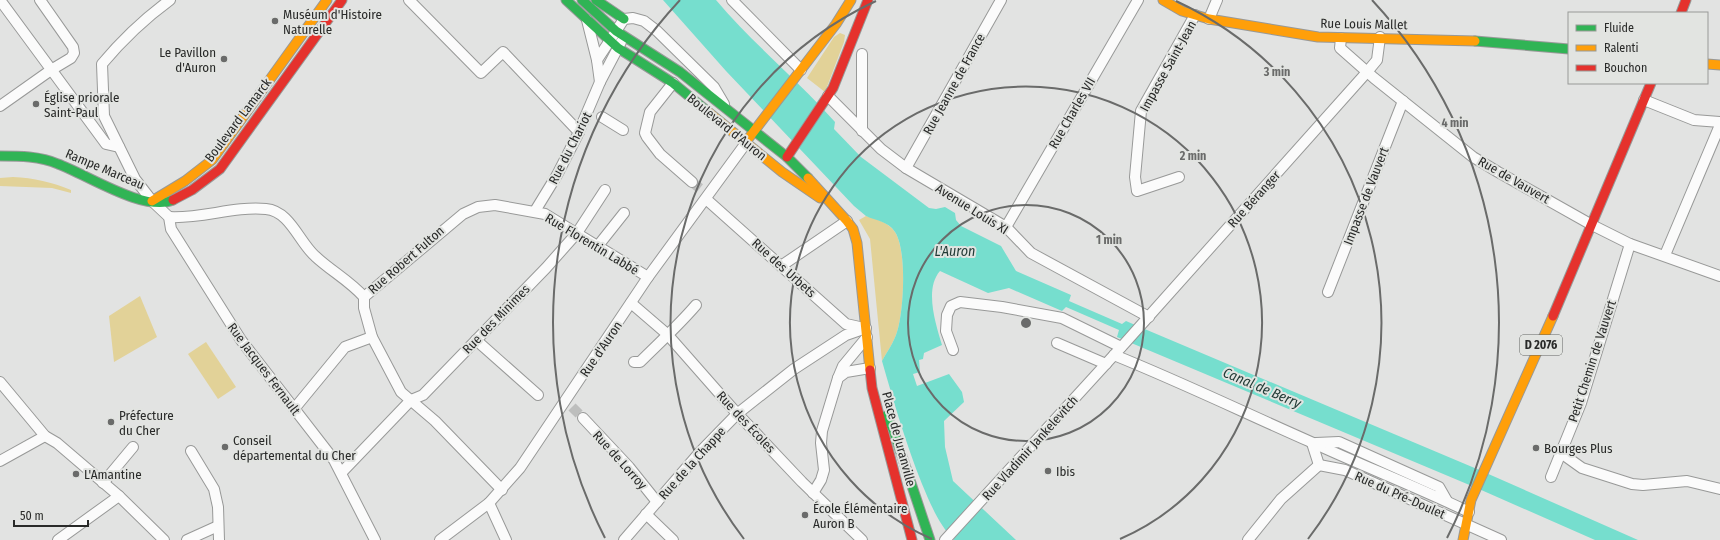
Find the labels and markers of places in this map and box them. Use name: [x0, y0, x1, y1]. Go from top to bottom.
place label: Muséum d'Histoire Naturelle: [283, 7, 382, 37]
marker: Muséum d'Histoire Naturelle: [270, 16, 280, 26]
place label: Le Pavillon d'Auron: [159, 45, 216, 75]
marker: Le Pavillon d'Auron: [219, 54, 229, 64]
place label: Église priorale Saint-Paul: [44, 90, 119, 120]
marker: Église priorale Saint-Paul: [31, 99, 41, 109]
centre of rings: [1019, 316, 1033, 330]
place label: Préfecture du Cher: [119, 408, 174, 438]
marker: Préfecture du Cher: [106, 417, 116, 427]
place label: Conseil départemental du Cher: [233, 433, 356, 463]
place label: Bourges Plus: [1544, 441, 1613, 456]
marker: Conseil départemental du Cher: [220, 442, 230, 452]
marker: Bourges Plus: [1531, 443, 1541, 453]
place label: Ibis: [1056, 464, 1076, 479]
marker: Ibis: [1043, 466, 1053, 476]
place label: L'Amantine: [84, 467, 142, 482]
marker: L'Amantine: [71, 469, 81, 479]
place label: École Élémentaire Auron B: [813, 501, 907, 531]
marker: École Élémentaire Auron B: [800, 510, 810, 520]

